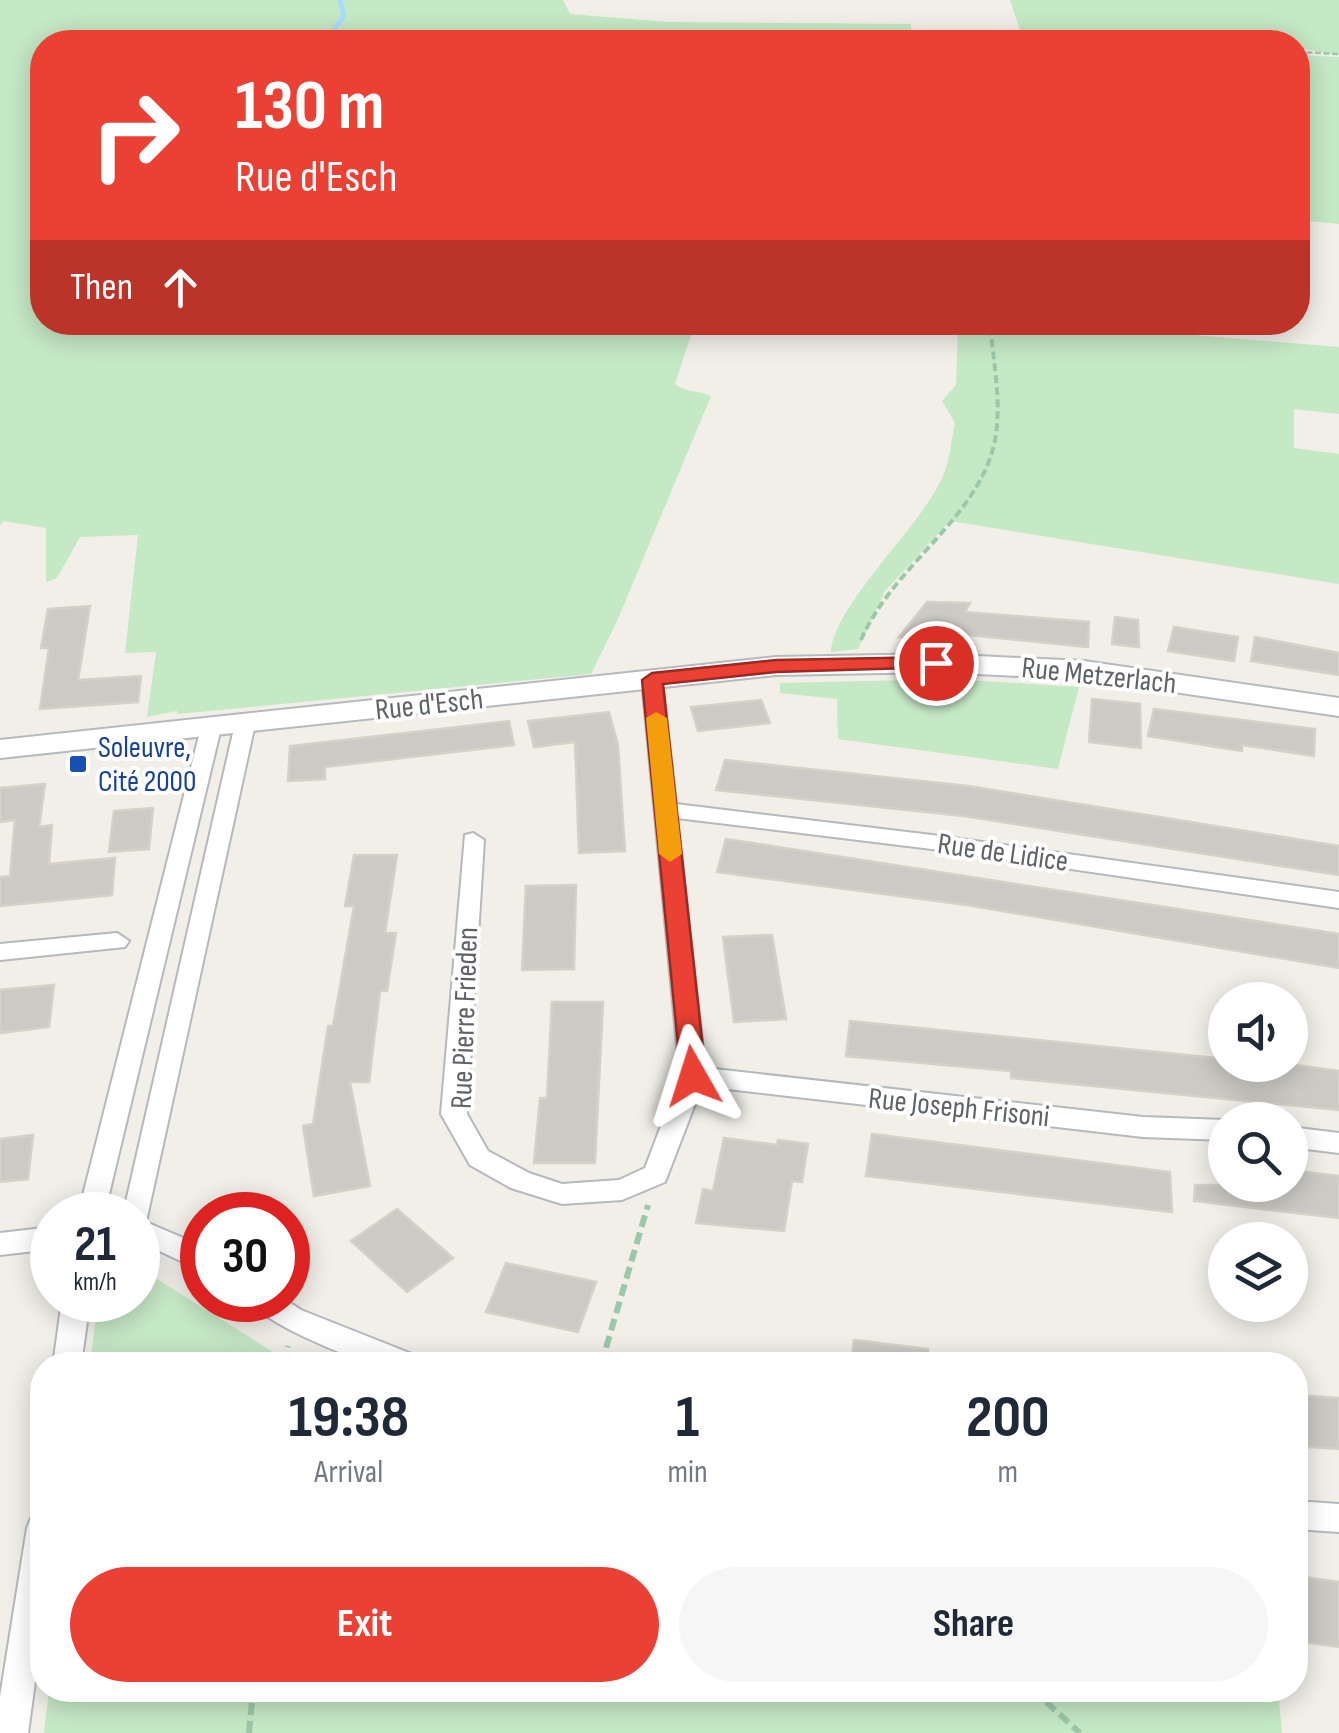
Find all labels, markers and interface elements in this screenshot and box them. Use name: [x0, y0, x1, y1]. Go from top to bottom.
text: 130 m: [235, 65, 384, 149]
icon: right: [70, 70, 200, 200]
text: Rue d'Esch: [235, 150, 398, 205]
icon: ahead: [153, 260, 208, 315]
text: Then: [70, 265, 133, 310]
pin: [894, 621, 979, 706]
icon: arrive: [909, 636, 964, 691]
street label: Rue Metzerlach: [1020, 650, 1178, 702]
street label: Rue d'Esch: [373, 681, 485, 729]
place label: Soleuvre, Cité 2000: [98, 730, 196, 800]
marker: Soleuvre, Cité 2000: [67, 753, 89, 775]
street label: Rue de Lidice: [935, 826, 1070, 880]
street label: Rue Pierre Frieden: [444, 926, 486, 1110]
map controls: [1208, 982, 1308, 1322]
button: sound: [1208, 982, 1308, 1082]
position arrow: [641, 1024, 745, 1128]
street label: Rue Joseph Frisoni: [867, 1081, 1051, 1135]
button: search: [1208, 1102, 1308, 1202]
speed limit sign: 30: [180, 1192, 310, 1322]
text: 21: [74, 1215, 116, 1275]
button: layers: [1208, 1222, 1308, 1322]
text: km/h: [73, 1267, 117, 1298]
text: 19:38: [288, 1382, 409, 1454]
text: 1: [676, 1382, 699, 1454]
text: 200: [966, 1382, 1050, 1454]
text: Arrival: [314, 1453, 383, 1492]
text: min: [667, 1453, 708, 1492]
text: m: [998, 1453, 1018, 1492]
button: Exit: [70, 1567, 659, 1682]
button: Share: [679, 1567, 1268, 1682]

